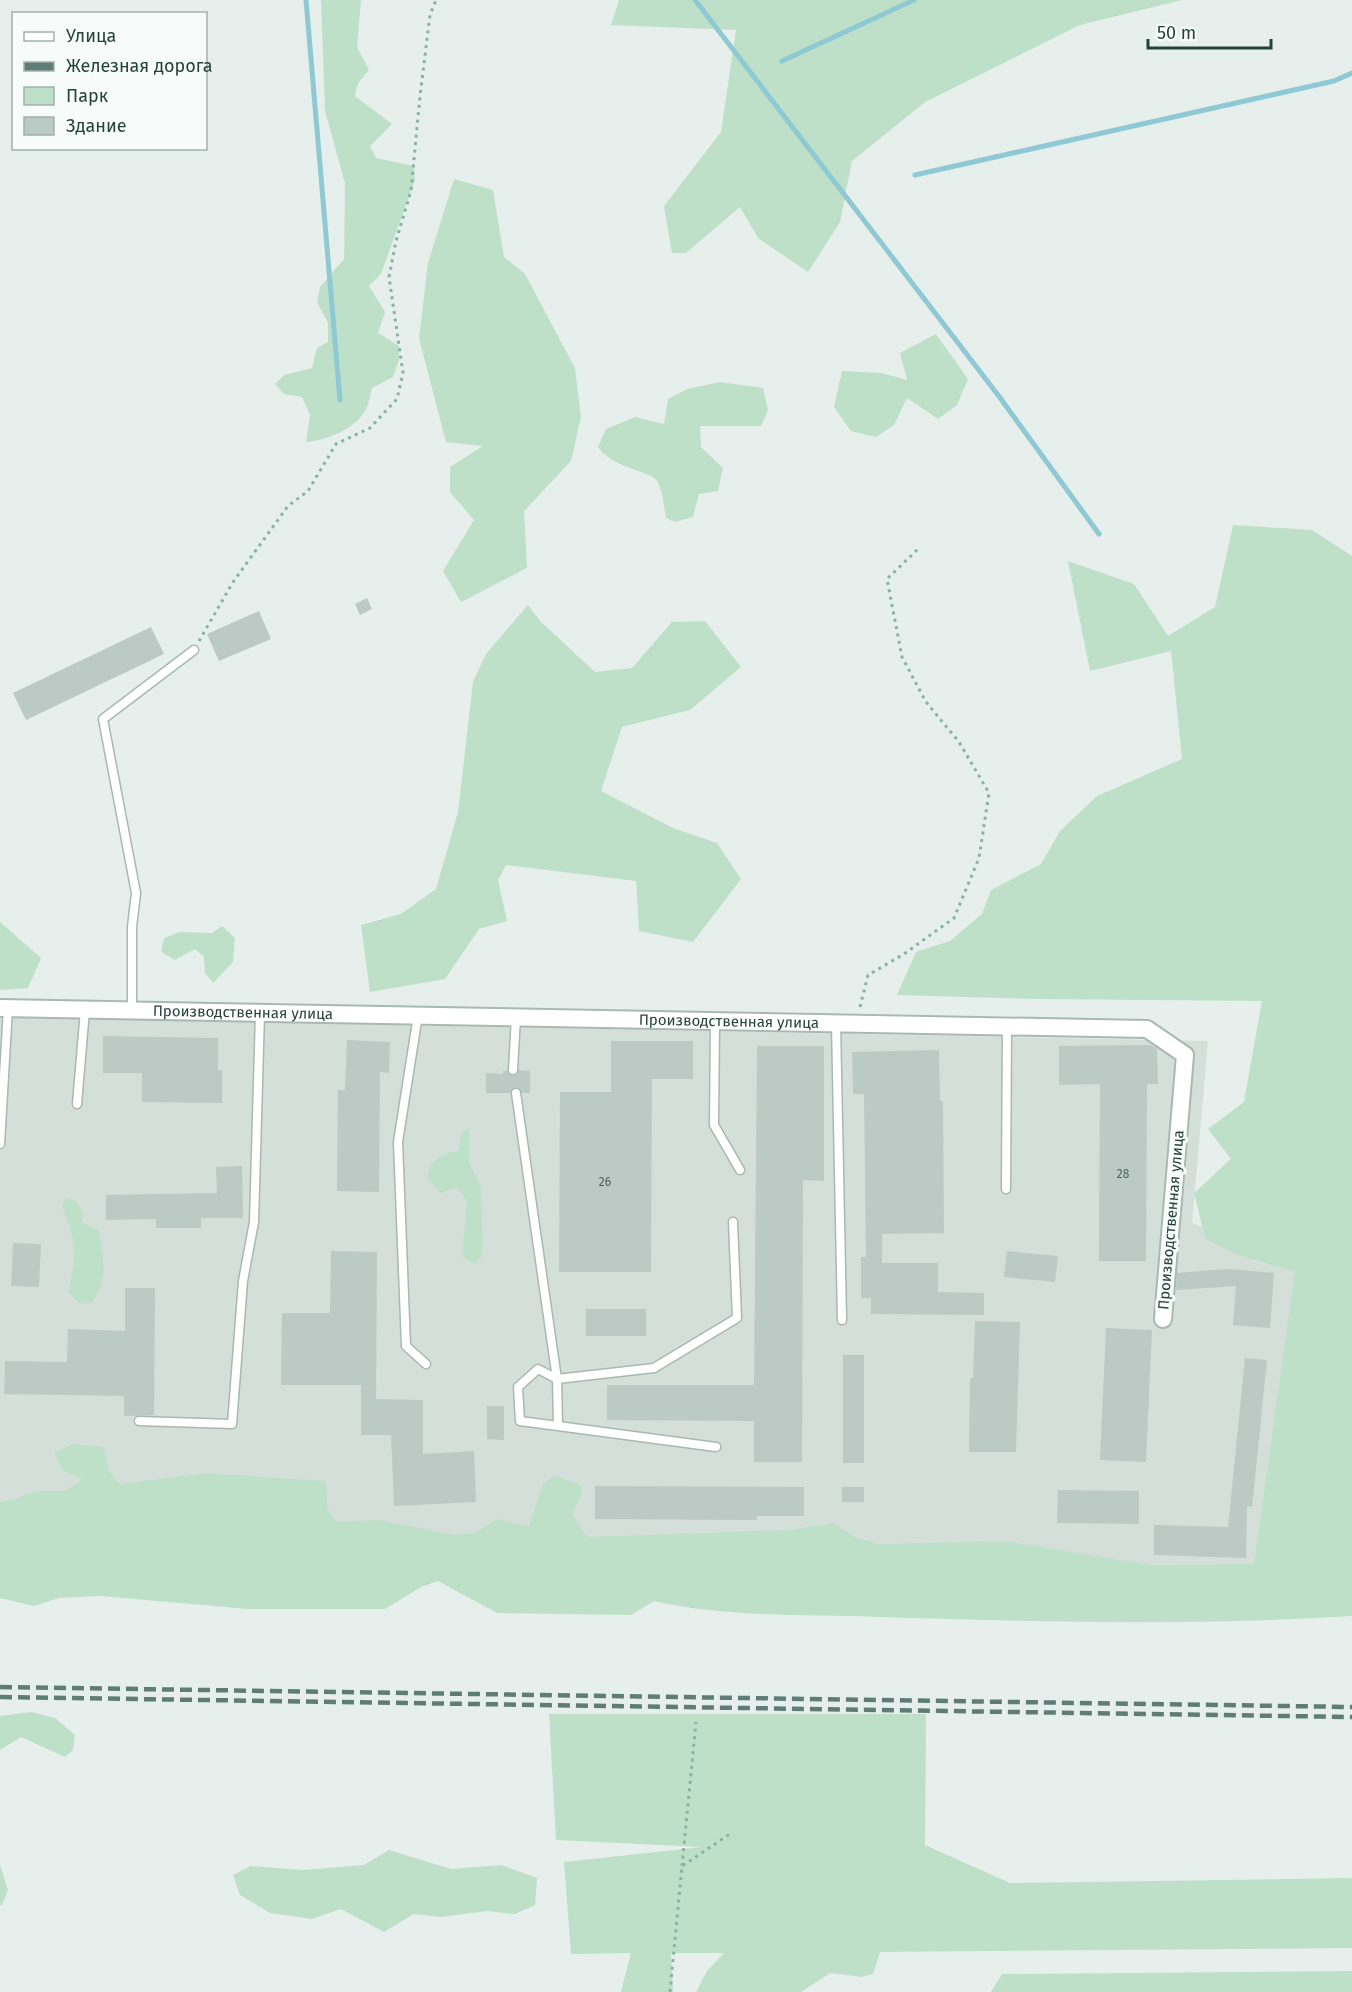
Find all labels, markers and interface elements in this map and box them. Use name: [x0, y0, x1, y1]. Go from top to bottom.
legend: [12, 12, 207, 150]
scale bar: [1148, 12, 1271, 50]
text: 50 m: [1157, 22, 1196, 44]
text: Улица: [66, 25, 116, 47]
text: Железная дорога: [66, 55, 213, 77]
text: Парк: [66, 85, 109, 107]
text: Здание: [66, 115, 127, 137]
street label: Производственная улица: [153, 1002, 333, 1023]
street label: Производственная улица: [639, 1011, 819, 1032]
street label: Производственная улица: [1154, 1129, 1188, 1311]
house number: 28: [1117, 1167, 1130, 1181]
house number: 26: [599, 1175, 611, 1189]

